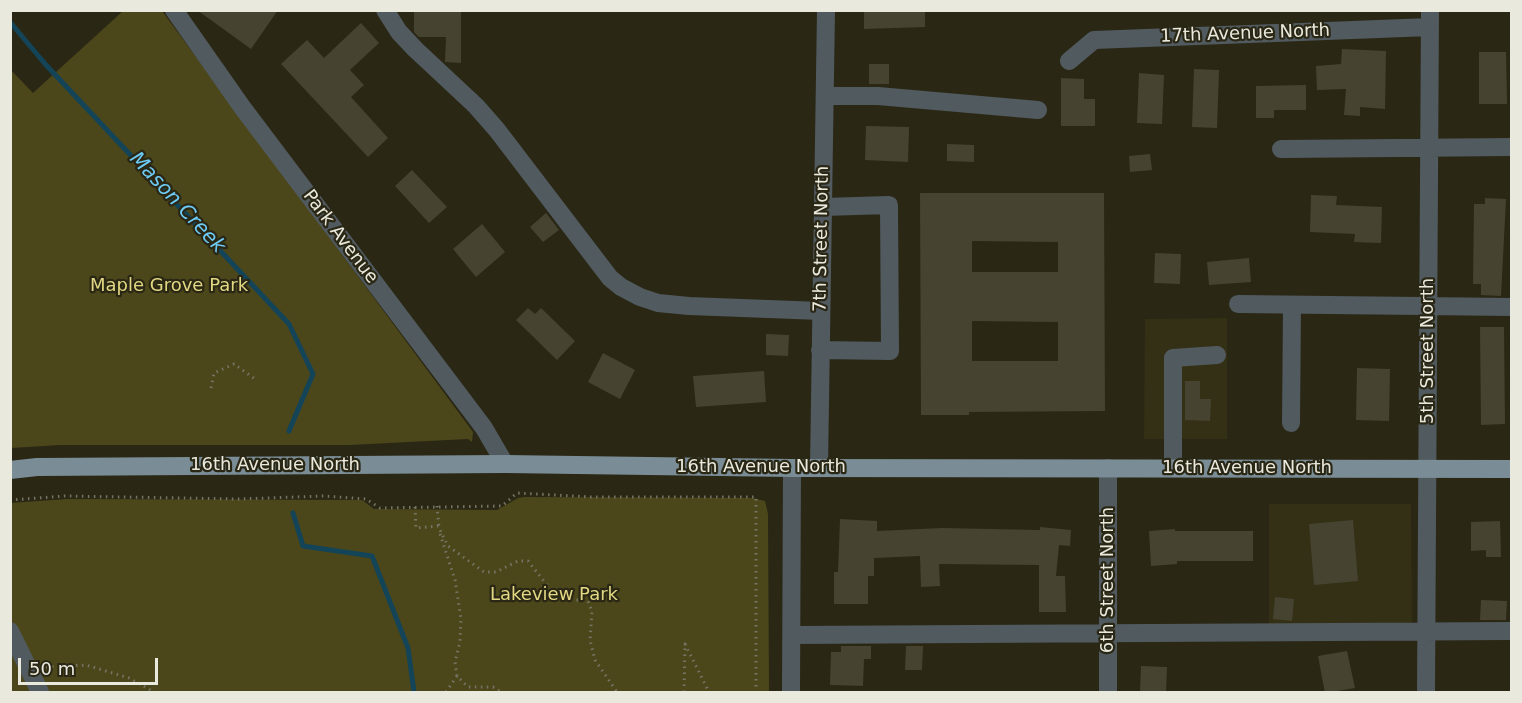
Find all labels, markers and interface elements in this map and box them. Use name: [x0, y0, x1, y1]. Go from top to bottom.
street label: 17th Avenue North: [1160, 20, 1330, 48]
water label: Mason Creek: [124, 147, 230, 259]
street label: 7th Street North: [810, 166, 834, 312]
street label: Park Avenue: [298, 186, 382, 288]
park label: Maple Grove Park: [90, 275, 248, 297]
street label: 5th Street North: [1417, 278, 1439, 424]
street label: 16th Avenue North: [190, 454, 360, 476]
street label: 16th Avenue North: [676, 456, 846, 478]
street label: 16th Avenue North: [1162, 457, 1332, 479]
street label: 6th Street North: [1097, 507, 1119, 653]
park label: Lakeview Park: [490, 584, 618, 606]
scale bar: [21, 646, 160, 684]
text: 50 m: [29, 658, 75, 679]

